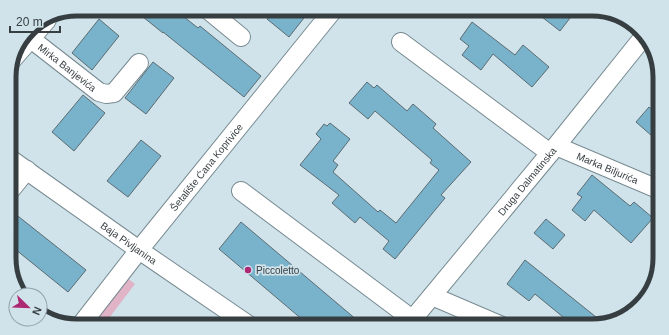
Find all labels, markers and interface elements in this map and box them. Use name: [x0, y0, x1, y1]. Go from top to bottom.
scale bar: [10, 8, 60, 34]
text: 20 m: [16, 15, 43, 29]
street label: Mirka Banjevića: [36, 41, 99, 94]
street label: Šetalište Ćana Koprivice: [167, 121, 245, 213]
street label: Druga Dalmatinska: [496, 145, 559, 217]
street label: Marka Biljurića: [575, 150, 640, 186]
street label: Baja Pivljanina: [99, 219, 159, 266]
marker: Piccoletto: [243, 265, 253, 275]
place label: Piccoletto: [256, 265, 300, 276]
north arrow: [8, 287, 48, 327]
text: N: [30, 305, 44, 317]

